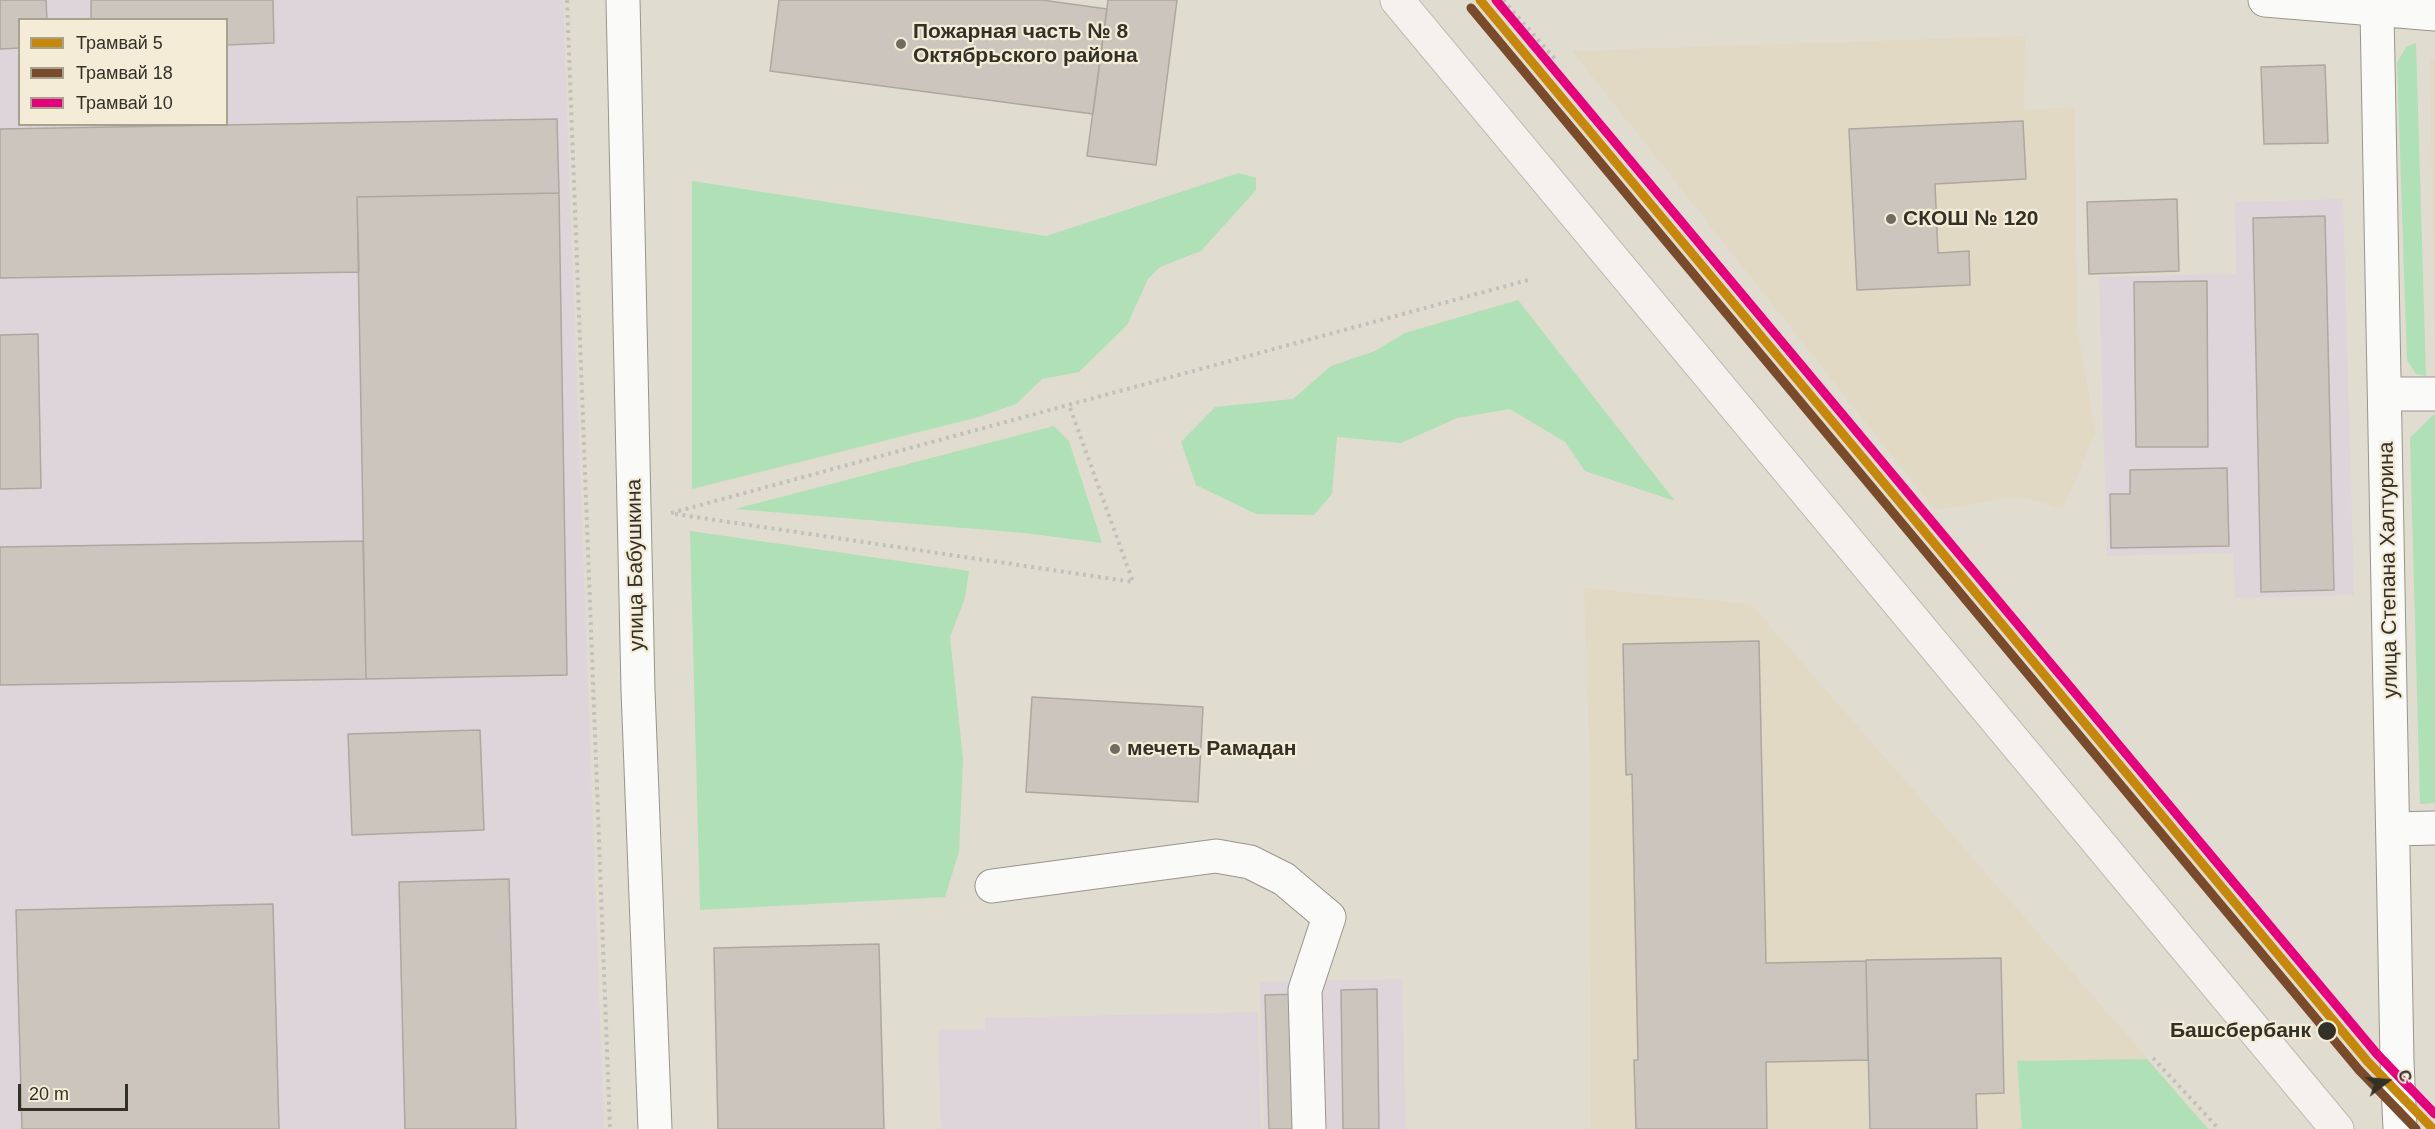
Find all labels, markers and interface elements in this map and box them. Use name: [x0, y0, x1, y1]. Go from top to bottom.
legend: [18, 18, 228, 126]
place label: Пожарная часть № 8 Октябрьского района: [913, 19, 1138, 69]
text: Трамвай 5: [76, 33, 163, 53]
marker: Пожарная часть № 8 Октябрьского района: [894, 37, 908, 51]
text: Трамвай 18: [76, 63, 173, 83]
text: Трамвай 10: [76, 93, 173, 113]
place label: СКОШ № 120: [1903, 206, 2039, 232]
marker: СКОШ № 120: [1884, 212, 1898, 226]
street label: улица Степана Халтурина: [2374, 441, 2404, 699]
street label: улица Бабушкина: [622, 479, 650, 651]
place label: мечеть Рамадан: [1127, 736, 1296, 762]
marker: мечеть Рамадан: [1108, 742, 1122, 756]
place label: Башсбербанк: [2170, 1018, 2311, 1044]
marker: Башсбербанк: [2316, 1020, 2338, 1042]
north arrow: [2357, 1051, 2417, 1111]
text: С: [2395, 1068, 2415, 1084]
scale bar: [21, 1072, 130, 1110]
text: 20 m: [29, 1084, 69, 1104]

